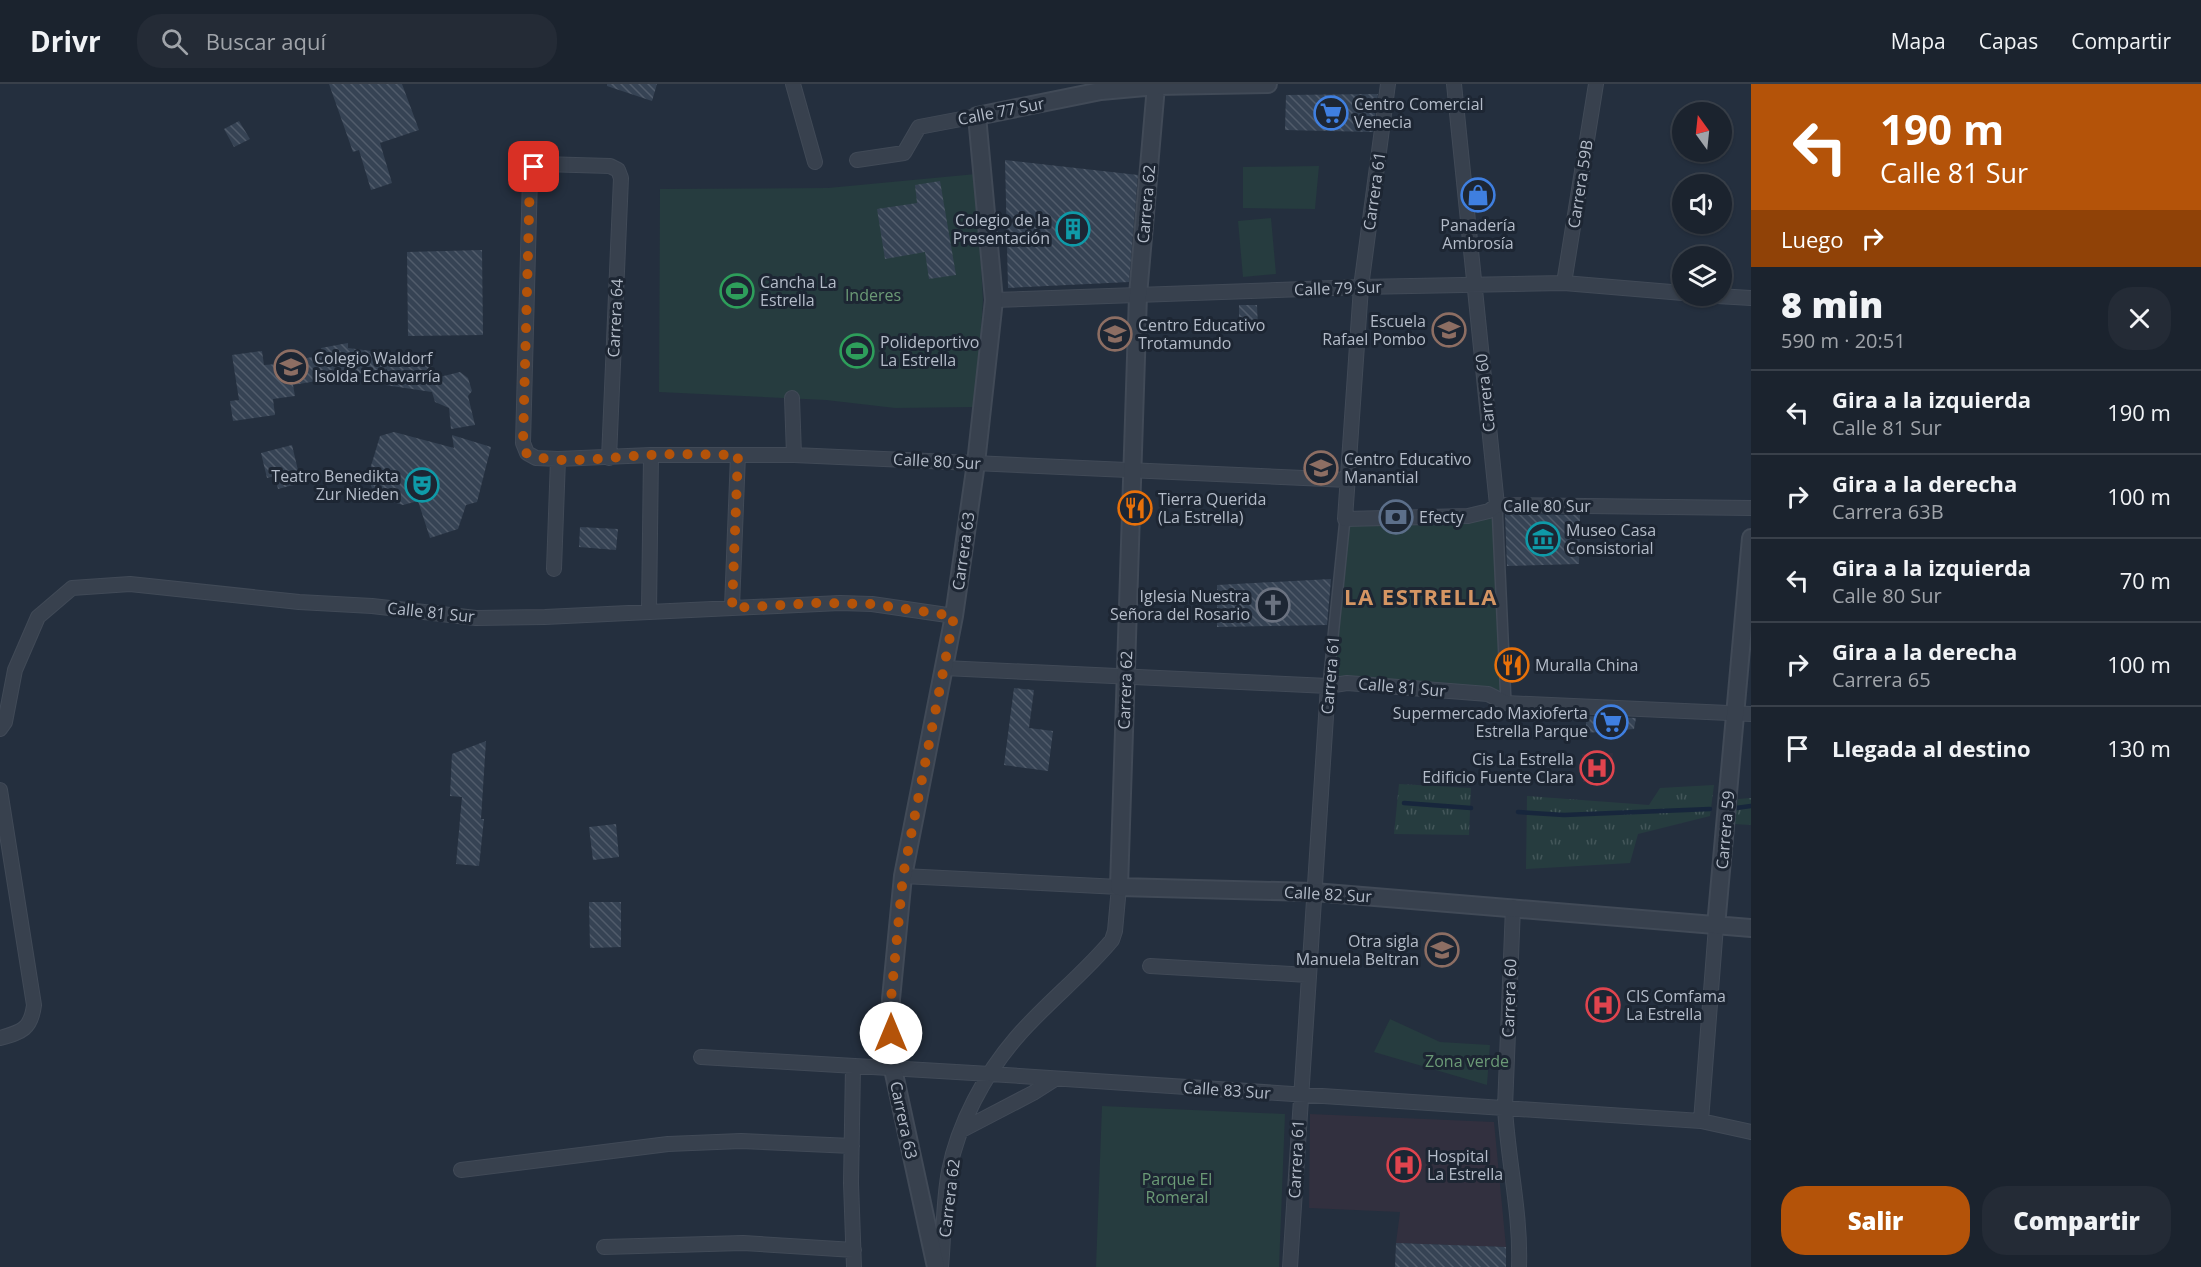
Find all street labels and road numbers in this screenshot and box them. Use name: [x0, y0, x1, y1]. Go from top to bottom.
street label: Calle 77 Sur: [956, 92, 1047, 130]
street label: Carrera 59B: [1562, 138, 1598, 230]
street label: Carrera 61: [1358, 150, 1390, 232]
street label: Carrera 62: [1132, 164, 1160, 244]
street label: Calle 79 Sur: [1294, 275, 1383, 301]
street label: Carrera 64: [602, 278, 628, 358]
street label: Carrera 60: [1470, 353, 1500, 433]
street label: Calle 80 Sur: [893, 448, 982, 474]
street label: Calle 80 Sur: [1503, 495, 1591, 517]
street label: Carrera 63: [947, 510, 979, 592]
street label: Calle 81 Sur: [386, 596, 476, 628]
street label: Carrera 61: [1316, 635, 1344, 715]
street label: Carrera 62: [1113, 650, 1137, 730]
street label: Calle 81 Sur: [1357, 672, 1447, 702]
street label: Carrera 59: [1711, 790, 1739, 870]
street label: Calle 82 Sur: [1284, 881, 1373, 907]
street label: Carrera 60: [1497, 958, 1521, 1038]
street label: Calle 83 Sur: [1182, 1076, 1272, 1104]
street label: Carrera 63: [885, 1079, 923, 1161]
street label: Carrera 61: [1283, 1119, 1309, 1199]
street label: Carrera 62: [933, 1157, 965, 1239]

